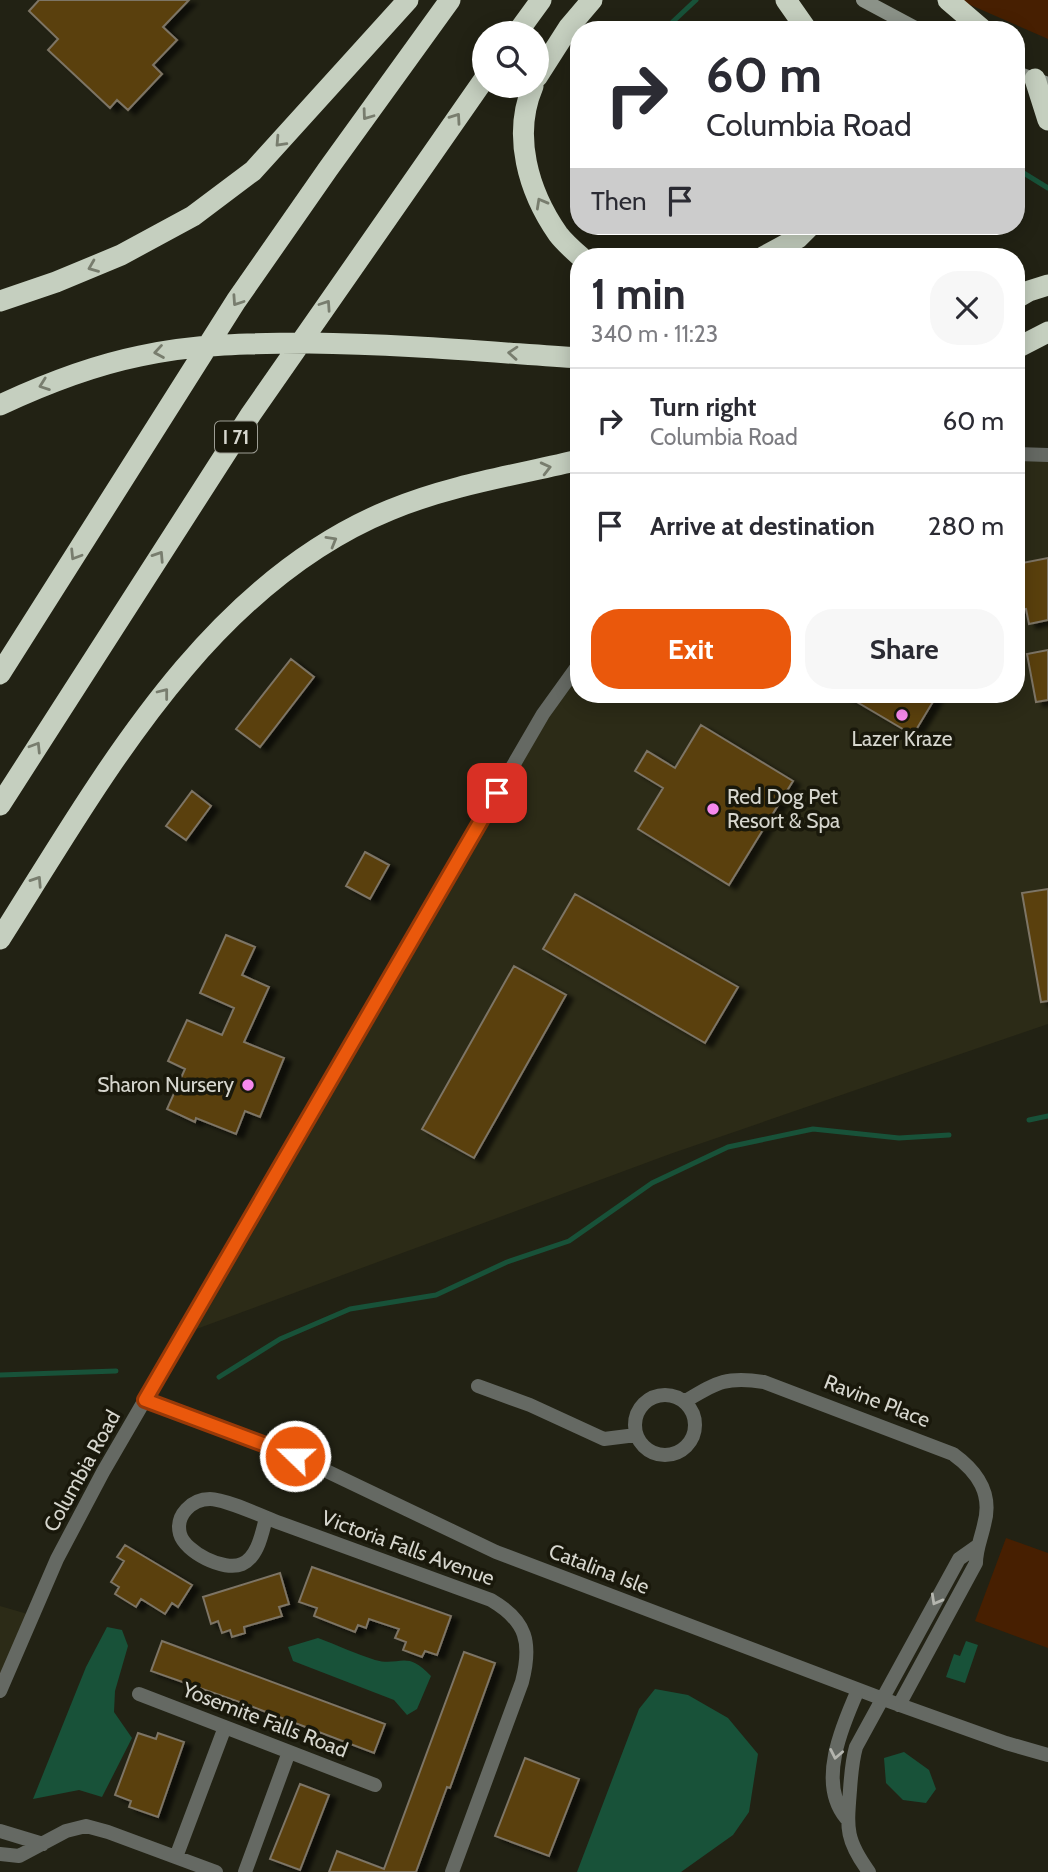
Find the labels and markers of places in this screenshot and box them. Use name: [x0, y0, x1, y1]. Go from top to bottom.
marker: Lazer Kraze: [894, 707, 910, 723]
place label: Lazer Kraze: [851, 726, 953, 751]
pin: [467, 763, 527, 823]
place label: Red Dog Pet Resort & Spa: [727, 784, 840, 833]
marker: Red Dog Pet Resort & Spa: [705, 801, 721, 817]
place label: Sharon Nursery: [97, 1072, 234, 1097]
marker: Sharon Nursery: [240, 1077, 256, 1093]

